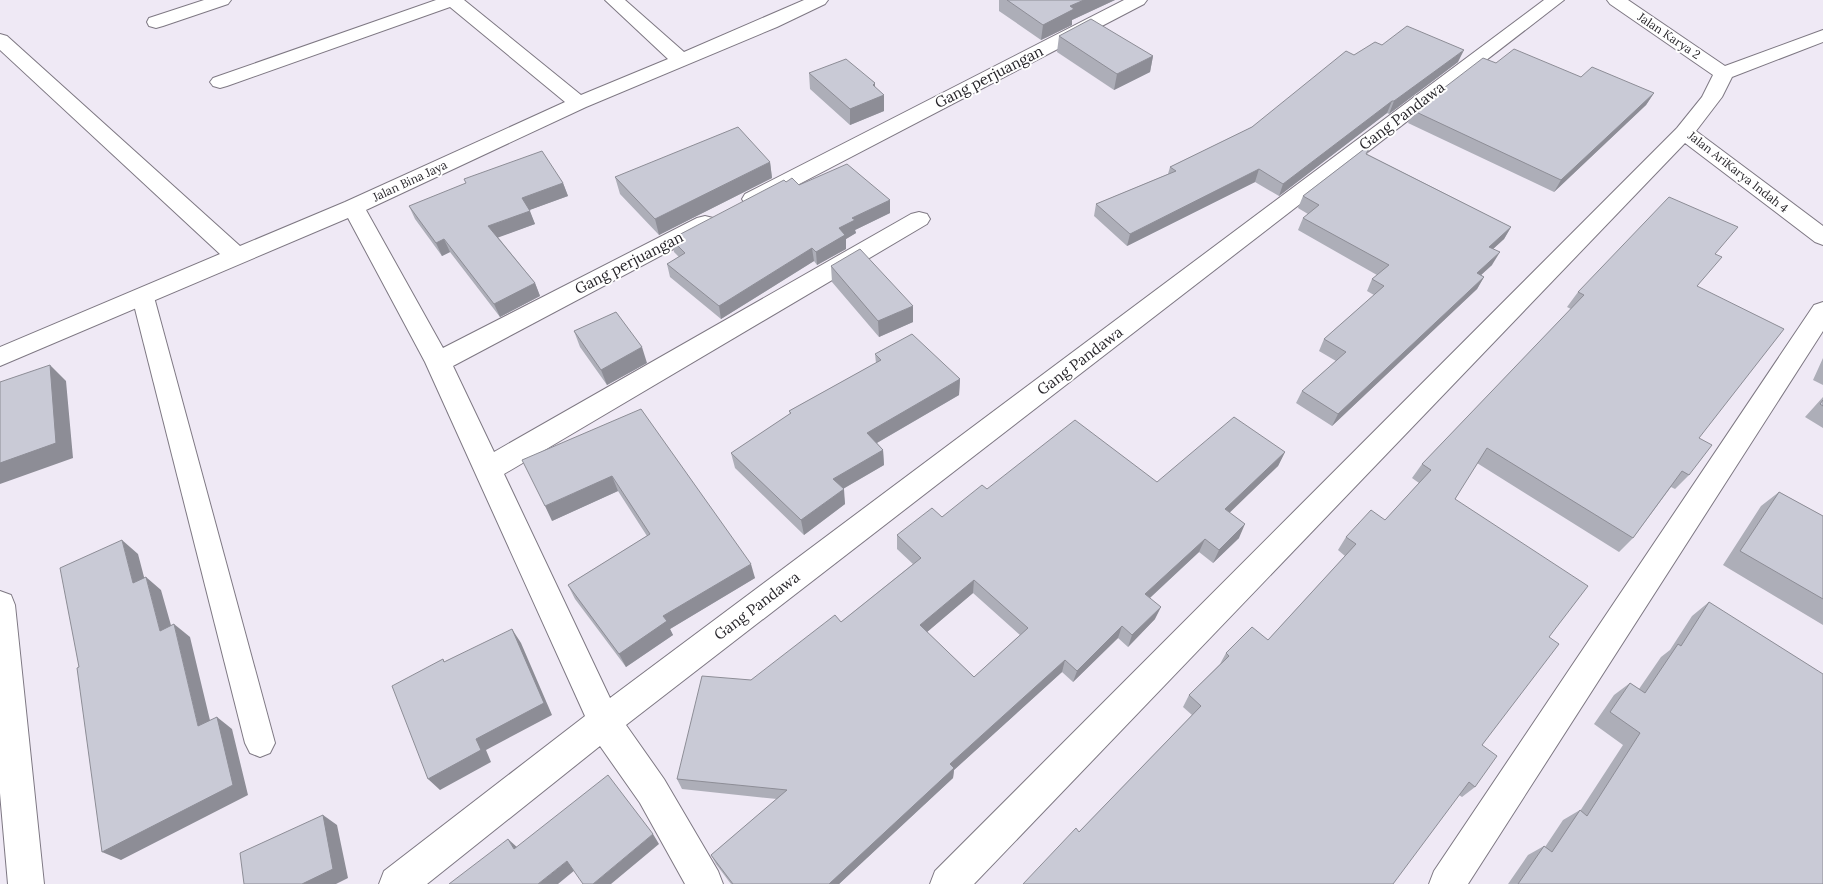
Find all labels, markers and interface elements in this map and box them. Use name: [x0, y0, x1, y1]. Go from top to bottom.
street label: Jalan Karya 2: [1634, 9, 1703, 62]
street label: Gang perjuangan: [931, 41, 1046, 112]
street label: Gang Pandawa: [1355, 77, 1449, 154]
street label: Jalan AriKarya Indah 4: [1684, 127, 1792, 216]
street label: Jalan Bina Jaya: [369, 157, 450, 205]
street label: Gang perjuangan: [571, 227, 686, 298]
street label: Gang Pandawa: [1033, 322, 1127, 399]
street label: Gang Pandawa: [710, 567, 804, 644]

